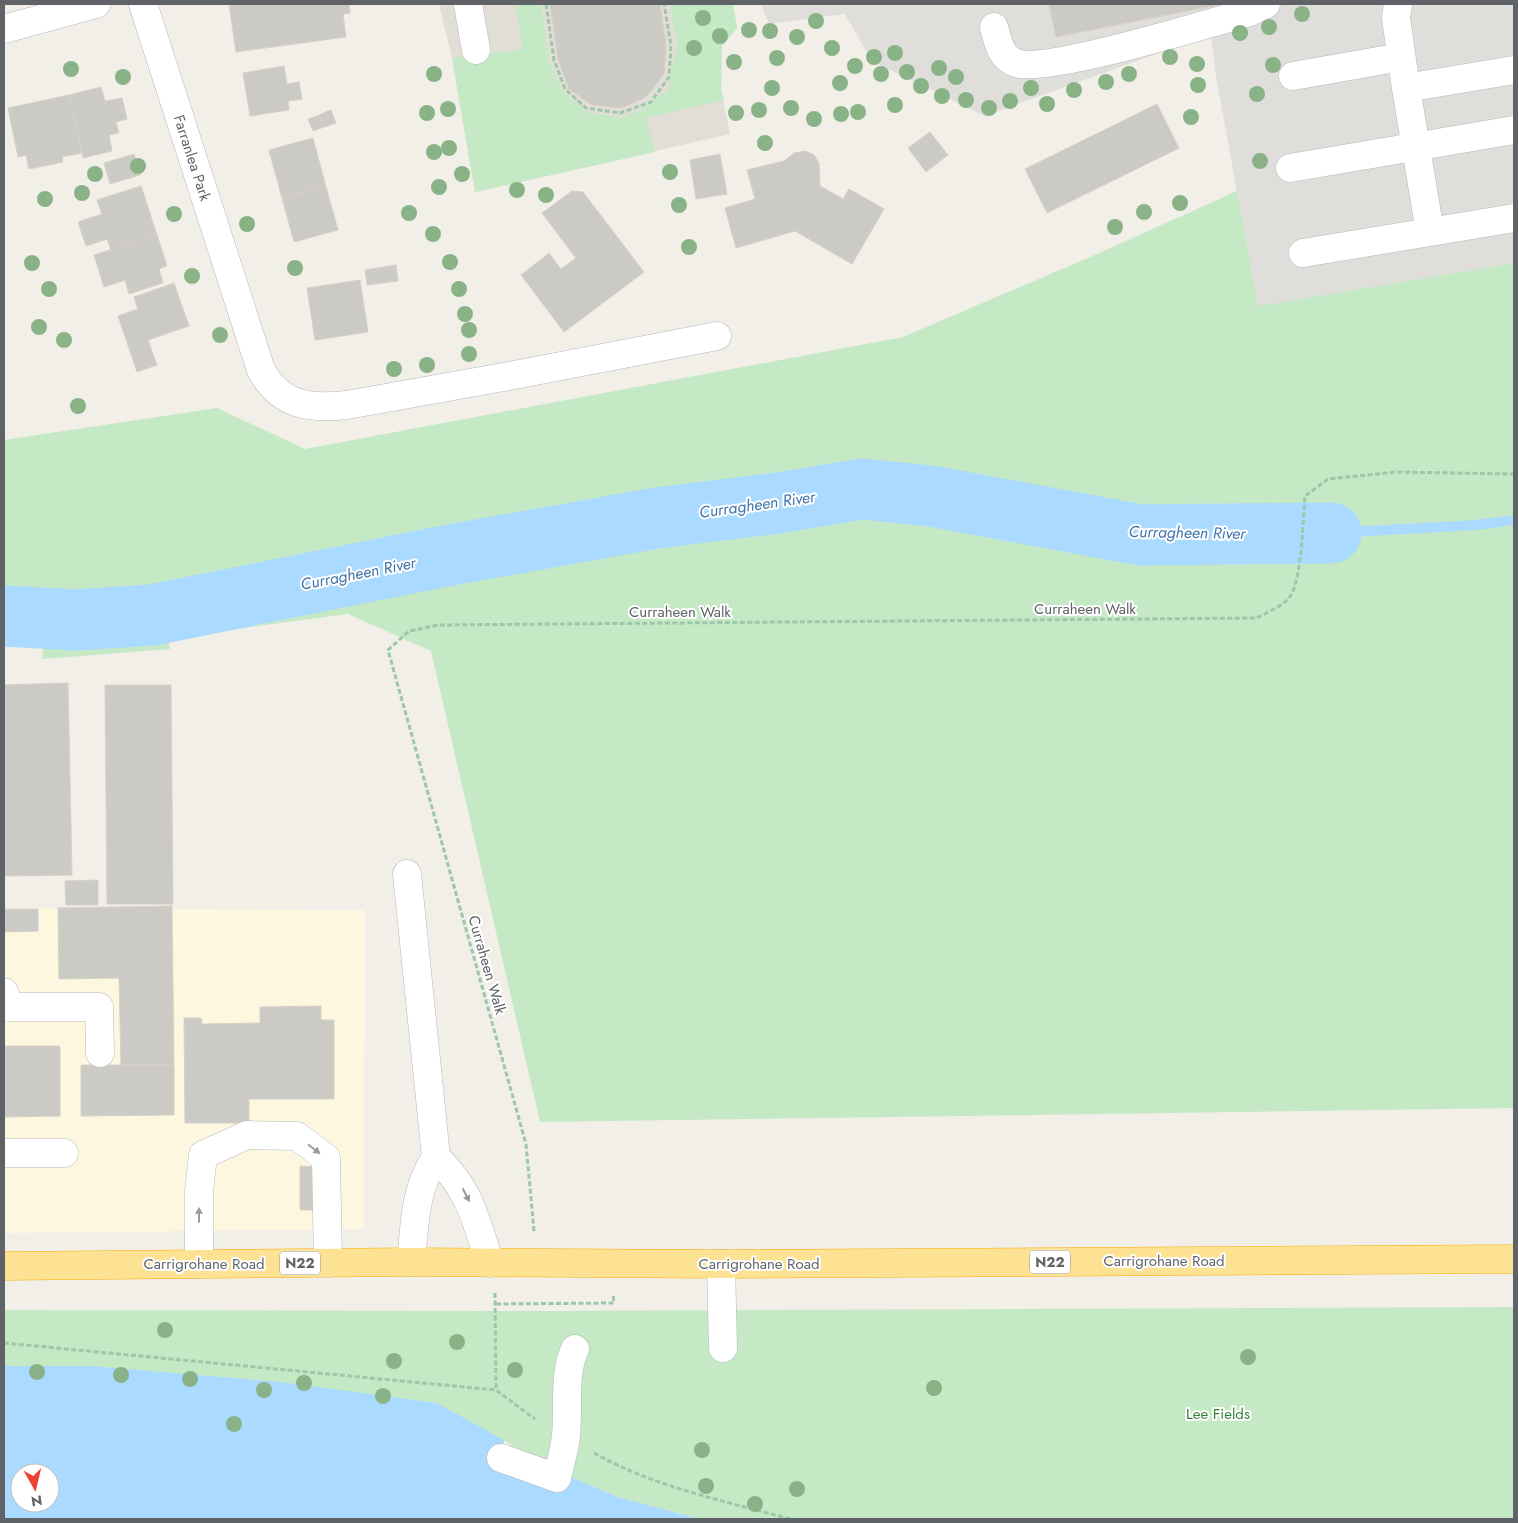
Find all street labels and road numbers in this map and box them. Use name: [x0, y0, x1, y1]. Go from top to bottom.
street label: Farranlea Park: [168, 112, 216, 204]
street label: Curraheen Walk: [1034, 598, 1136, 620]
street label: Curraheen Walk: [629, 601, 731, 623]
street label: Curraheen Walk: [462, 913, 512, 1017]
road number: N22: [1030, 1250, 1070, 1274]
street label: Carrigrohane Road: [1104, 1250, 1224, 1272]
road number: N22: [280, 1252, 320, 1274]
street label: Carrigrohane Road: [144, 1253, 264, 1275]
street label: Carrigrohane Road: [699, 1253, 819, 1275]

